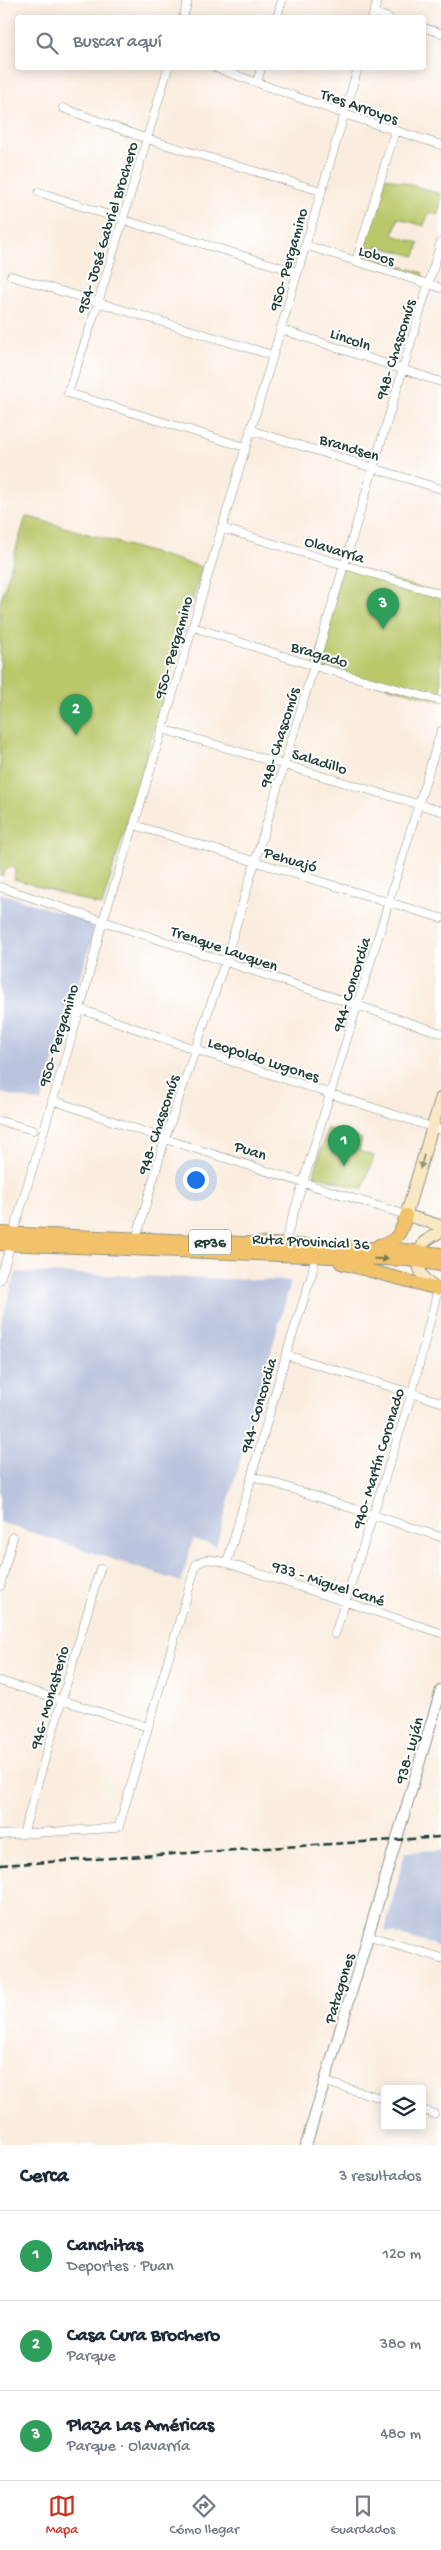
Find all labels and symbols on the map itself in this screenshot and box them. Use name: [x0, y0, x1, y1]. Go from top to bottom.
street label: Tres Arroyos: [317, 86, 401, 131]
street label: 954- José Gabriel Brochero: [74, 140, 144, 317]
street label: 950- Pergamino: [266, 206, 314, 314]
street label: Lobos: [356, 243, 397, 272]
street label: 948- Chascomús: [373, 297, 422, 403]
street label: Lincoln: [327, 326, 373, 357]
street label: Brandsen: [316, 431, 382, 468]
street label: Olavarría: [302, 533, 367, 570]
pin: 3: [367, 588, 399, 629]
street label: 950- Pergamino: [151, 594, 199, 702]
street label: Bragado: [287, 638, 350, 674]
street label: 948- Chascomús: [257, 685, 306, 791]
pin: 2: [60, 694, 92, 735]
street label: Saladillo: [289, 746, 349, 781]
street label: Pehuajó: [260, 844, 319, 878]
street label: Trenque Lauquen: [167, 923, 280, 978]
street label: 944- Concordia: [330, 934, 377, 1035]
street label: 950- Pergamino: [36, 983, 85, 1090]
street label: Leopoldo Lugones: [205, 1034, 322, 1089]
street label: 948- Chascomús: [135, 1072, 186, 1178]
pin: 1: [328, 1125, 360, 1166]
street label: Puan: [230, 1138, 269, 1167]
one-way arrow: [418, 1154, 426, 1169]
your location: [183, 1167, 209, 1193]
road number: RP36: [189, 1230, 231, 1254]
street label: Ruta Provincial 36: [252, 1231, 371, 1256]
one-way arrow: [373, 1255, 389, 1263]
street label: 944- Concordia: [237, 1355, 283, 1456]
street label: 940- Martín Coronado: [350, 1387, 411, 1532]
street label: 933 - Miguel Cané: [268, 1558, 387, 1613]
street label: 946- Monasterio: [27, 1644, 75, 1753]
street label: 938- Luján: [393, 1715, 430, 1787]
street label: Patagones: [321, 1951, 361, 2027]

